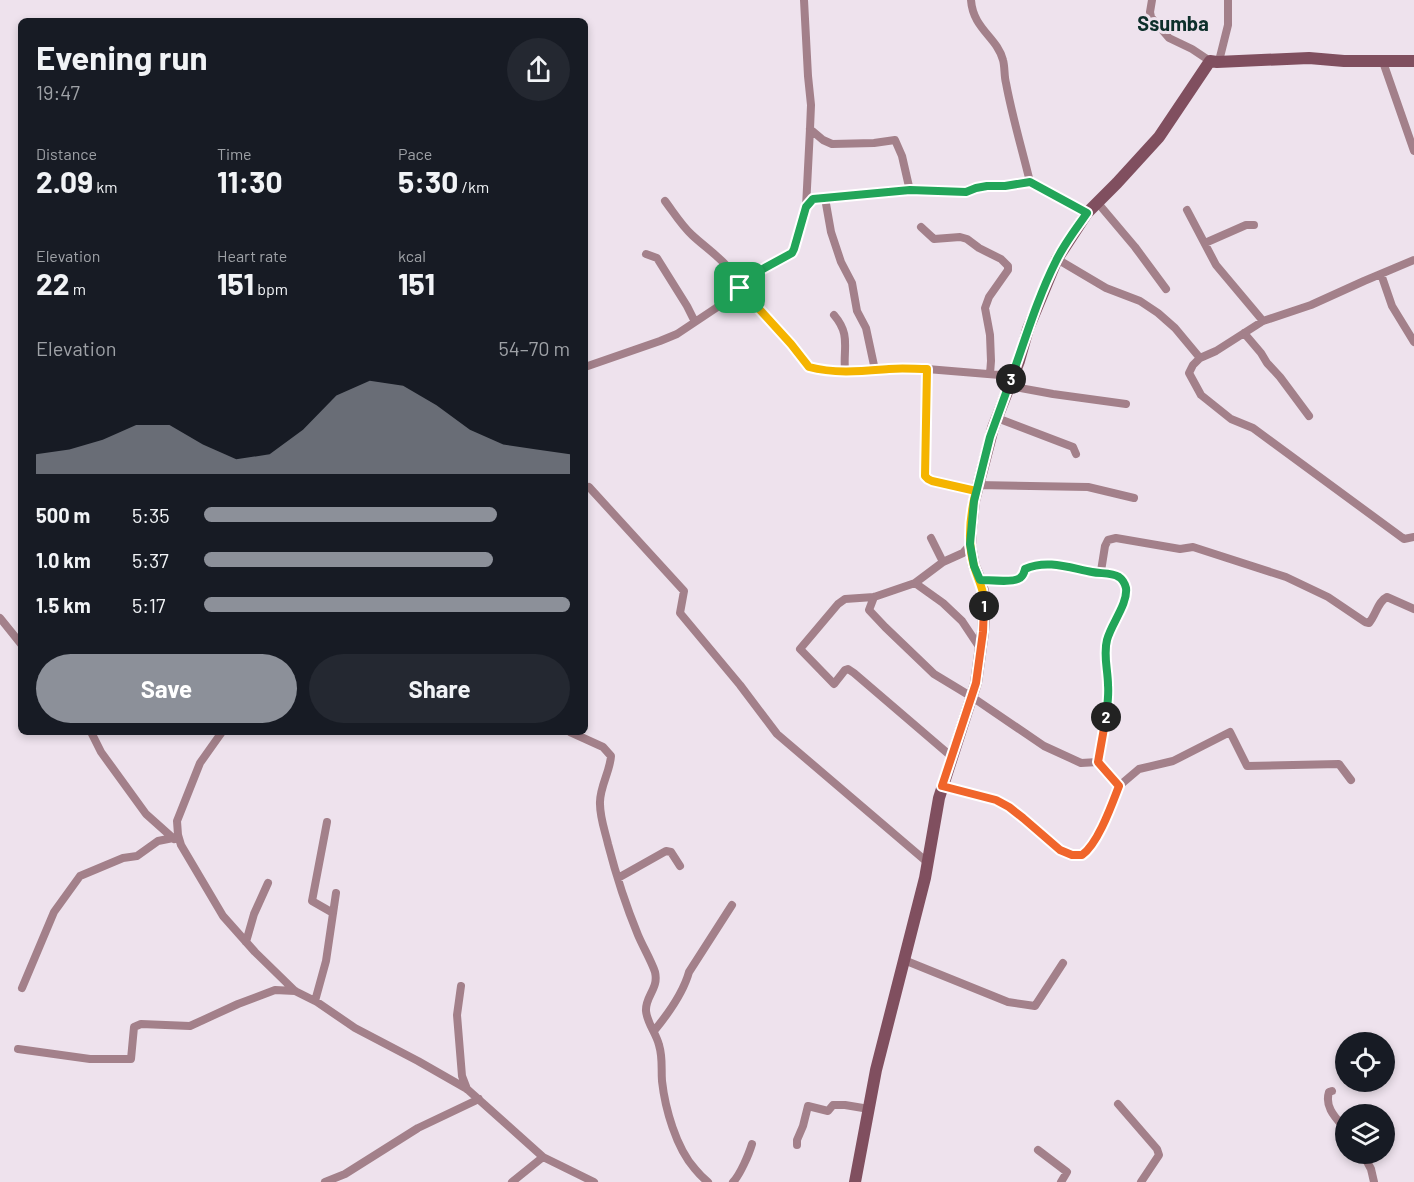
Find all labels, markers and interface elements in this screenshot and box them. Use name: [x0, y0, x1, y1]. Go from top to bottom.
district label: Ssumba: [1137, 11, 1209, 35]
text: Evening run: [36, 37, 208, 77]
button: share: [507, 38, 570, 101]
text: 19:47: [36, 80, 80, 104]
text: Distance: [36, 144, 97, 163]
text: Time: [217, 144, 252, 163]
text: Pace: [398, 144, 432, 163]
text: 2.09: [36, 163, 93, 199]
text: 11:30: [217, 163, 283, 199]
text: 5:30: [398, 163, 458, 199]
text: km: [93, 177, 118, 196]
text: /km: [458, 177, 489, 196]
text: Elevation: [36, 246, 100, 265]
text: Heart rate: [217, 246, 287, 265]
text: kcal: [398, 246, 426, 265]
pin: [714, 262, 765, 313]
text: 22: [36, 265, 70, 301]
text: 151: [217, 265, 254, 301]
text: 151: [398, 265, 435, 301]
icon: arrive: [723, 271, 756, 304]
text: m: [70, 279, 86, 298]
text: bpm: [254, 279, 288, 298]
text: Elevation: [36, 336, 117, 360]
text: 54–70 m: [498, 336, 570, 360]
pin: 3: [996, 364, 1026, 394]
text: 3: [1007, 369, 1015, 388]
text: 500 m: [36, 503, 90, 527]
text: 5:35: [132, 503, 170, 527]
text: 1.0 km: [36, 548, 91, 572]
text: 5:37: [132, 548, 169, 572]
pin: 1: [969, 591, 999, 621]
text: 1.5 km: [36, 593, 91, 617]
text: 5:17: [132, 593, 166, 617]
text: 1: [981, 596, 987, 615]
button: Save: [36, 654, 297, 723]
button: Share: [309, 654, 570, 723]
pin: 2: [1091, 702, 1121, 732]
text: 2: [1102, 707, 1110, 726]
map controls: [1335, 1032, 1395, 1164]
button: locate: [1335, 1032, 1395, 1092]
button: layers: [1335, 1104, 1395, 1164]

